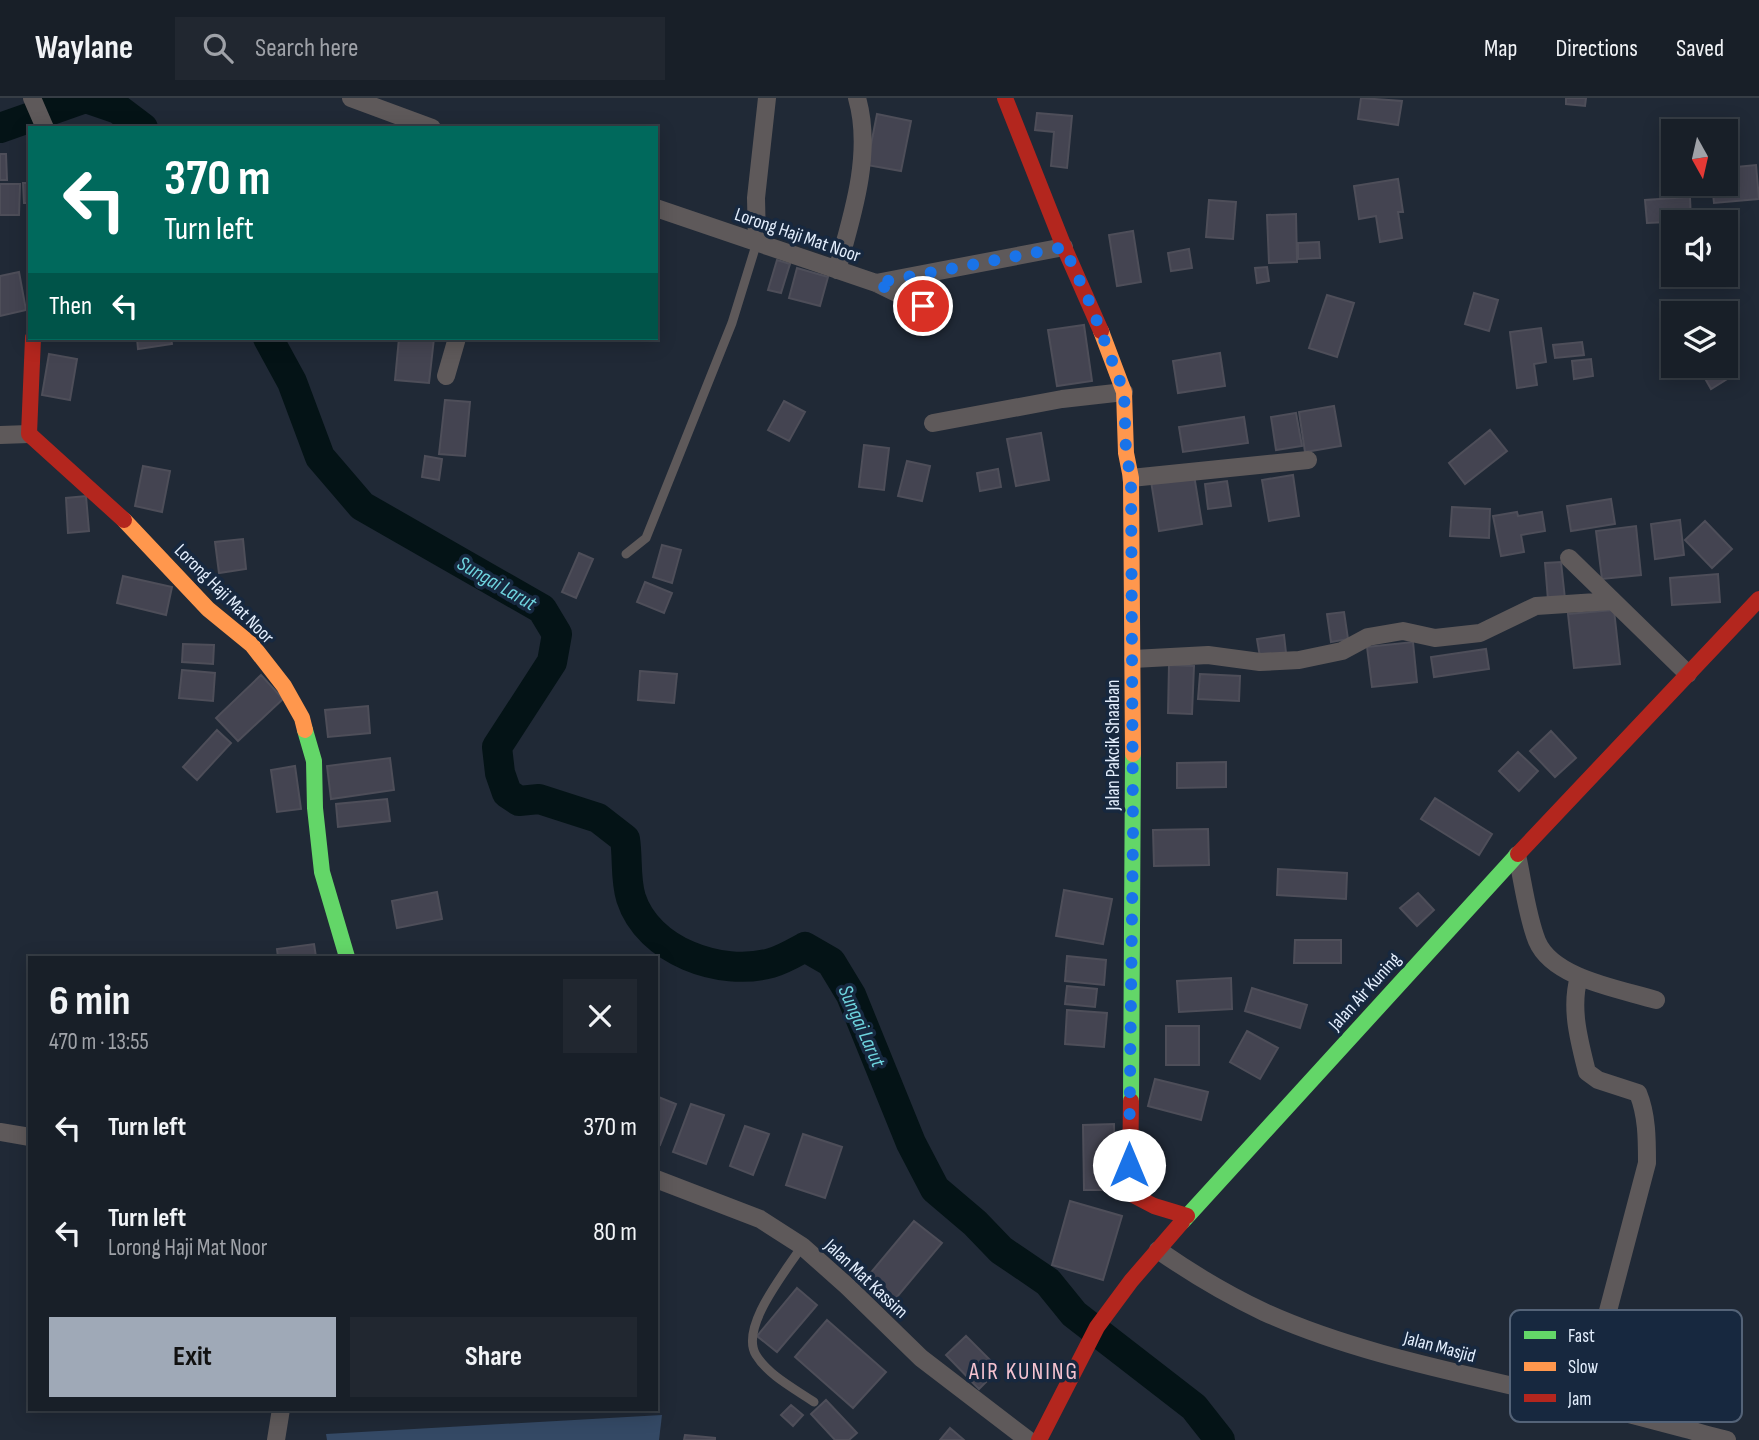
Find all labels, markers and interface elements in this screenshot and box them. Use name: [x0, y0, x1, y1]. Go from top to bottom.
search box: [175, 17, 665, 80]
text: Waylane: [35, 28, 133, 68]
icon: search: [199, 29, 237, 67]
text: Search here: [255, 33, 358, 64]
text: Map: [1484, 34, 1517, 63]
text: Directions: [1555, 34, 1638, 63]
text: Saved: [1676, 34, 1724, 63]
north arrow: [1661, 119, 1738, 196]
map controls: [1661, 119, 1738, 378]
text: 370 m: [164, 150, 271, 209]
icon: left: [49, 154, 140, 245]
street label: Lorong Haji Mat Noor: [731, 203, 864, 268]
text: Turn left: [164, 210, 254, 249]
button: sound: [1661, 210, 1738, 287]
pin: [893, 276, 953, 336]
icon: left: [106, 287, 144, 325]
icon: arrive: [904, 287, 942, 325]
text: Then: [49, 291, 92, 322]
button: layers: [1661, 301, 1738, 378]
street label: Lorong Haji Mat Noor: [169, 539, 279, 649]
water label: Sungai Larut: [453, 551, 541, 616]
street label: Jalan Pakcik Shaaban: [1102, 680, 1125, 811]
street label: Jalan Air Kuning: [1323, 948, 1406, 1037]
text: 6 min: [49, 976, 130, 1027]
button: close: [563, 979, 637, 1053]
water label: Sungai Larut: [832, 981, 891, 1072]
text: 470 m · 13:55: [49, 1028, 149, 1056]
icon: left: [49, 1109, 87, 1147]
text: Turn left: [108, 1112, 186, 1143]
text: 370 m: [583, 1112, 637, 1143]
position arrow: [1092, 1128, 1166, 1202]
text: Turn left: [108, 1203, 186, 1234]
icon: left: [49, 1214, 87, 1252]
text: 80 m: [593, 1217, 637, 1248]
text: Lorong Haji Mat Noor: [108, 1234, 267, 1262]
street label: Jalan Mat Kassim: [819, 1234, 912, 1324]
legend: [1510, 1310, 1742, 1422]
button: Exit: [49, 1317, 336, 1397]
button: Share: [350, 1317, 637, 1397]
text: Fast: [1568, 1325, 1595, 1348]
street label: Jalan Masjid: [1400, 1327, 1478, 1368]
text: Slow: [1568, 1356, 1598, 1379]
district label: AIR KUNING: [968, 1358, 1079, 1386]
text: Jam: [1567, 1388, 1591, 1411]

